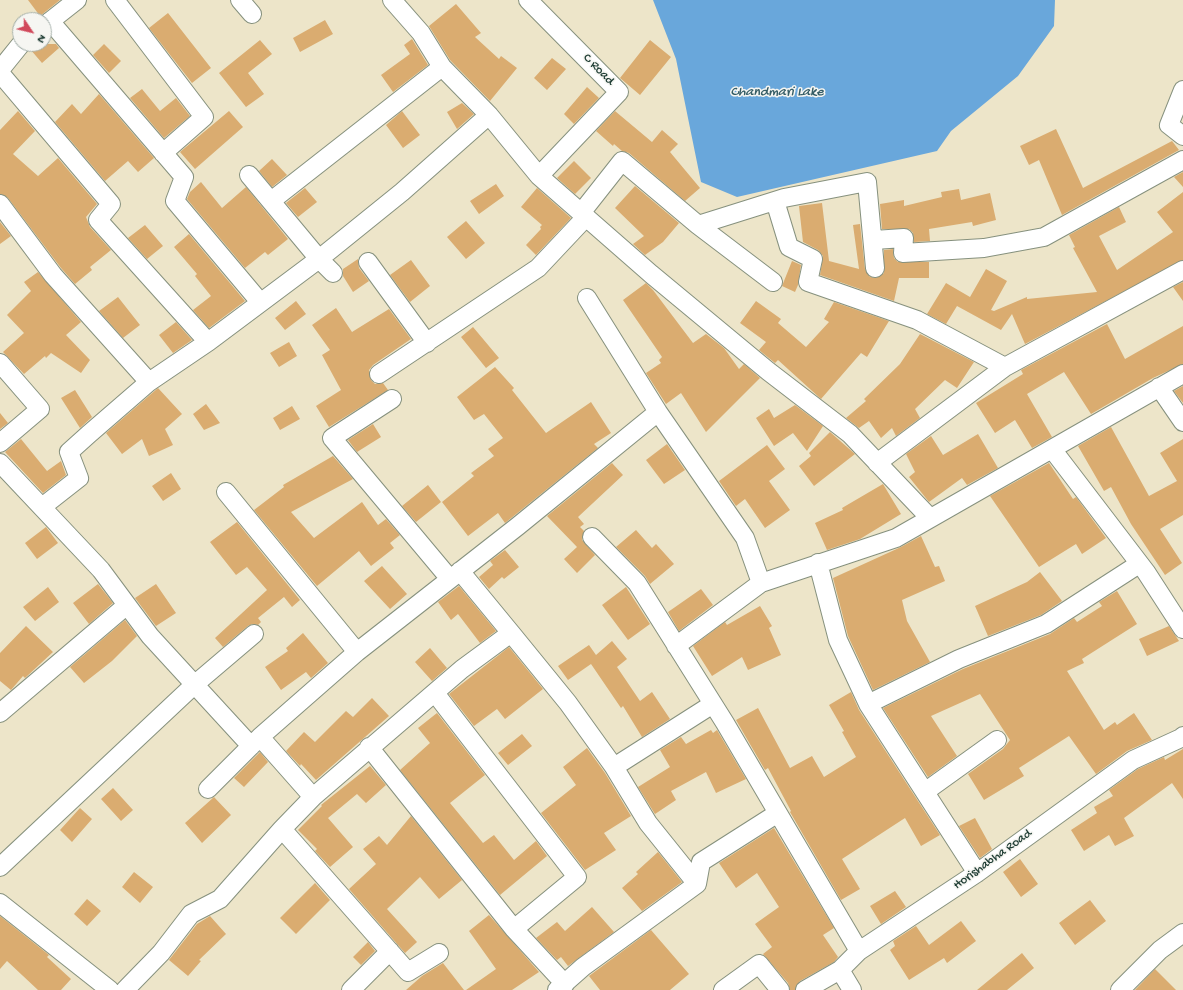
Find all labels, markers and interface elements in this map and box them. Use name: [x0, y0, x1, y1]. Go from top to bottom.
north arrow: [12, 12, 52, 52]
text: N: [34, 32, 48, 45]
street label: C Road: [579, 51, 617, 89]
water label: Chandmari Lake: [730, 85, 824, 101]
street label: Horishabha Road: [951, 826, 1035, 894]

